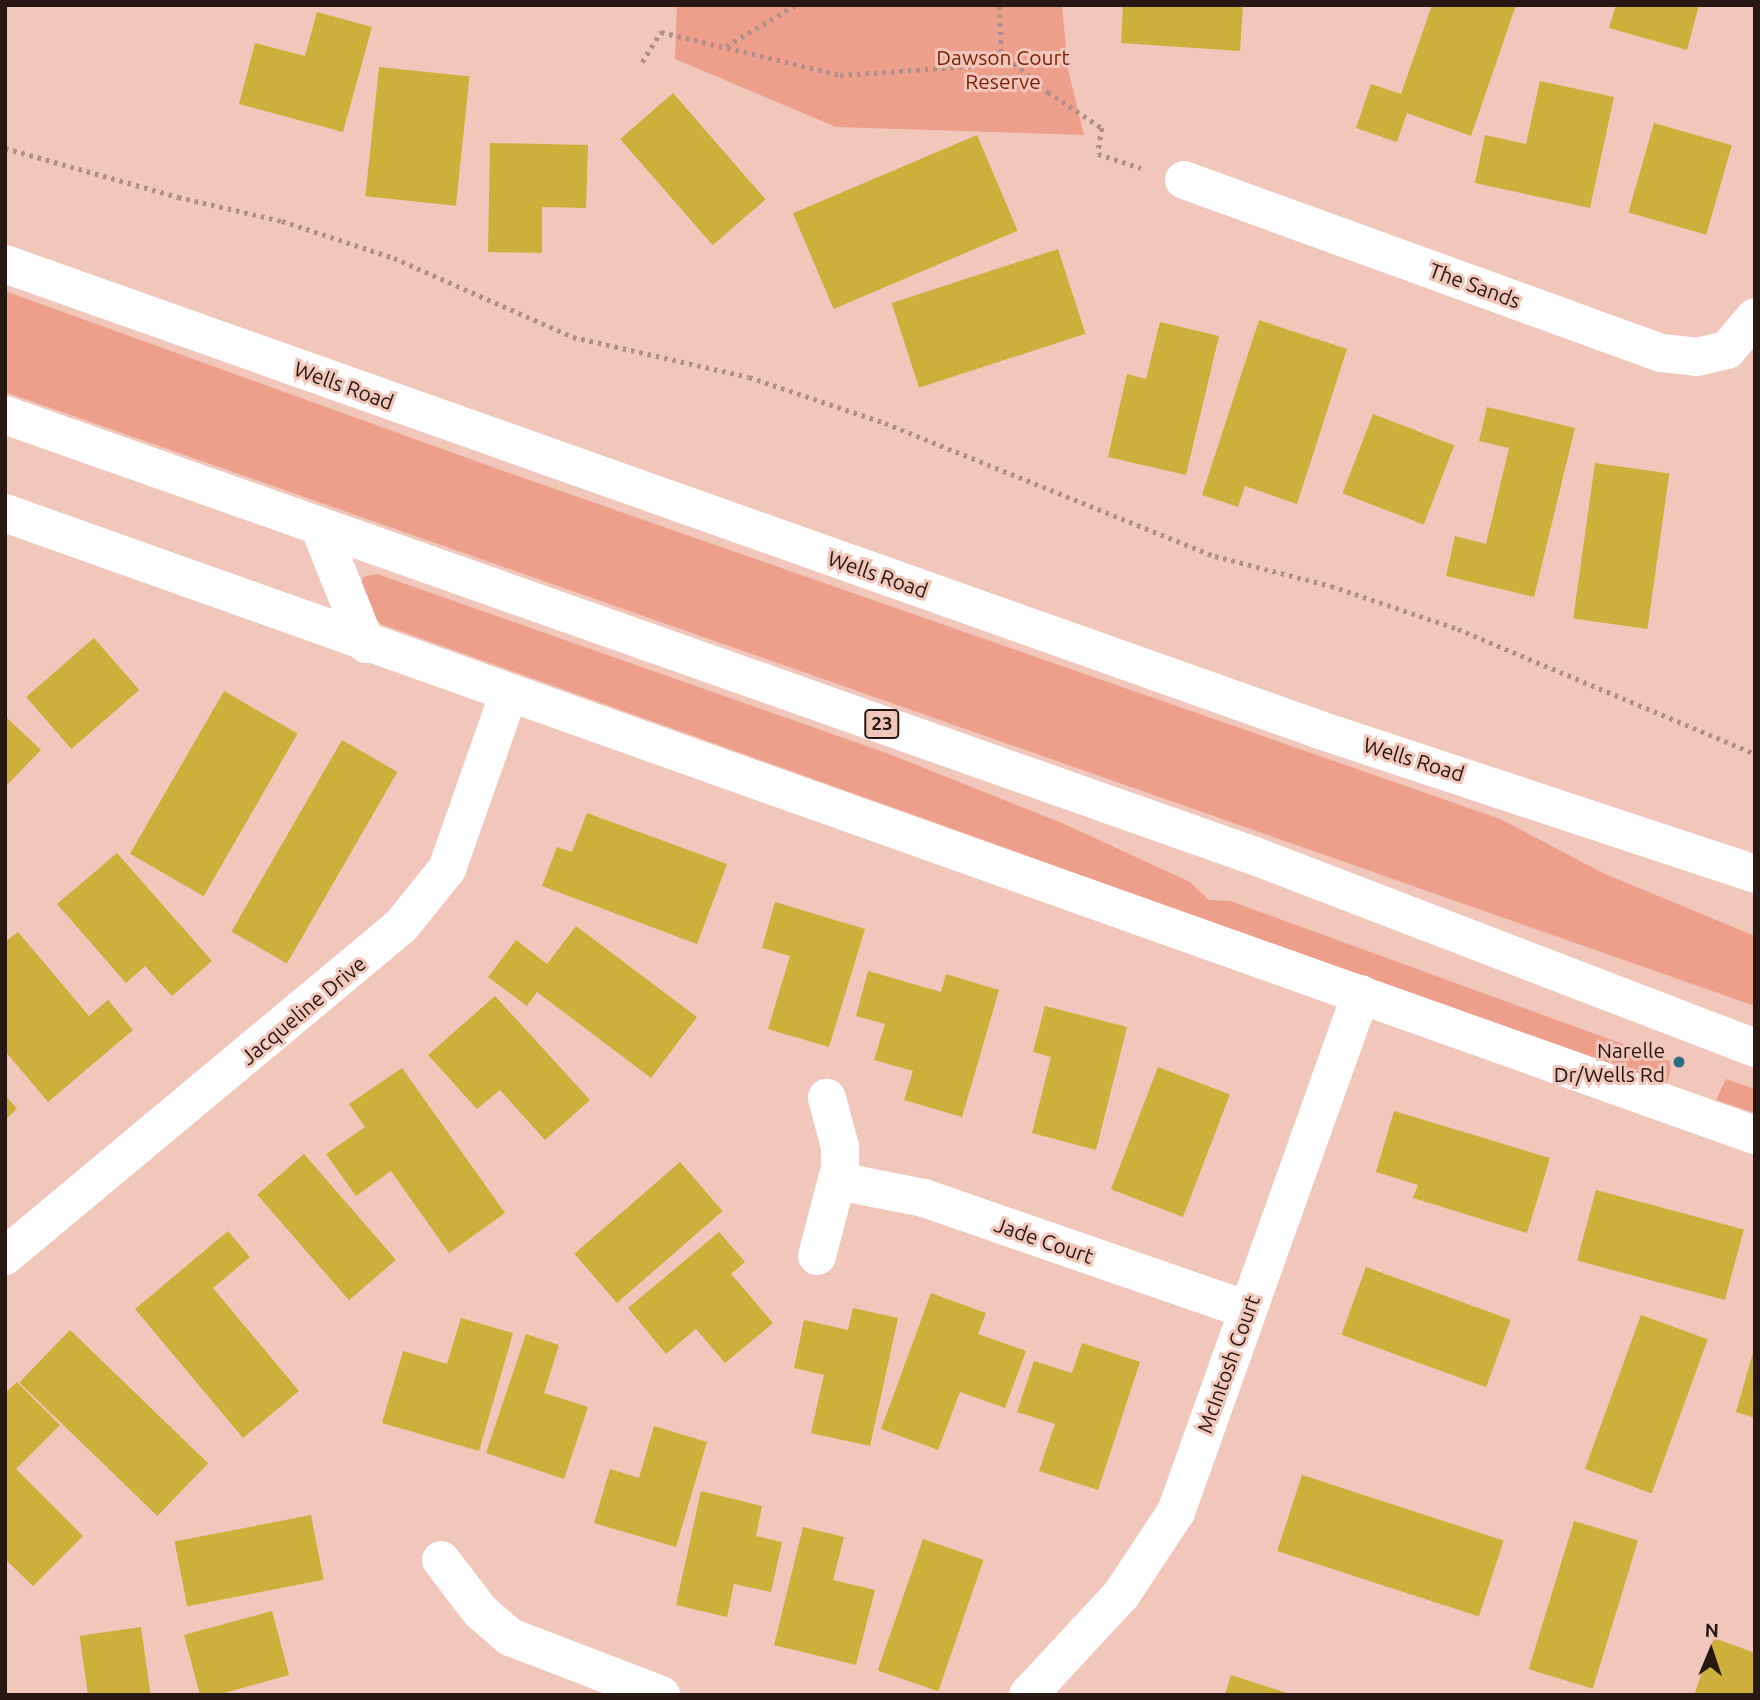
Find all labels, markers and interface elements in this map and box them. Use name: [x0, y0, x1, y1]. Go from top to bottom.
park label: Dawson Court Reserve: [936, 44, 1070, 94]
street label: The Sands: [1426, 257, 1524, 313]
street label: Wells Road: [291, 355, 397, 415]
street label: Wells Road: [825, 545, 931, 603]
road number: 23: [863, 708, 901, 740]
street label: Wells Road: [1361, 732, 1467, 786]
street label: Jacqueline Drive: [235, 950, 371, 1070]
place label: Narelle Dr/Wells Rd: [1554, 1037, 1665, 1087]
marker: Narelle Dr/Wells Rd: [1671, 1054, 1687, 1070]
street label: Jade Court: [991, 1211, 1097, 1269]
street label: McIntosh Court: [1191, 1292, 1265, 1436]
north arrow: [1676, 1616, 1746, 1686]
text: N: [1704, 1619, 1719, 1641]

